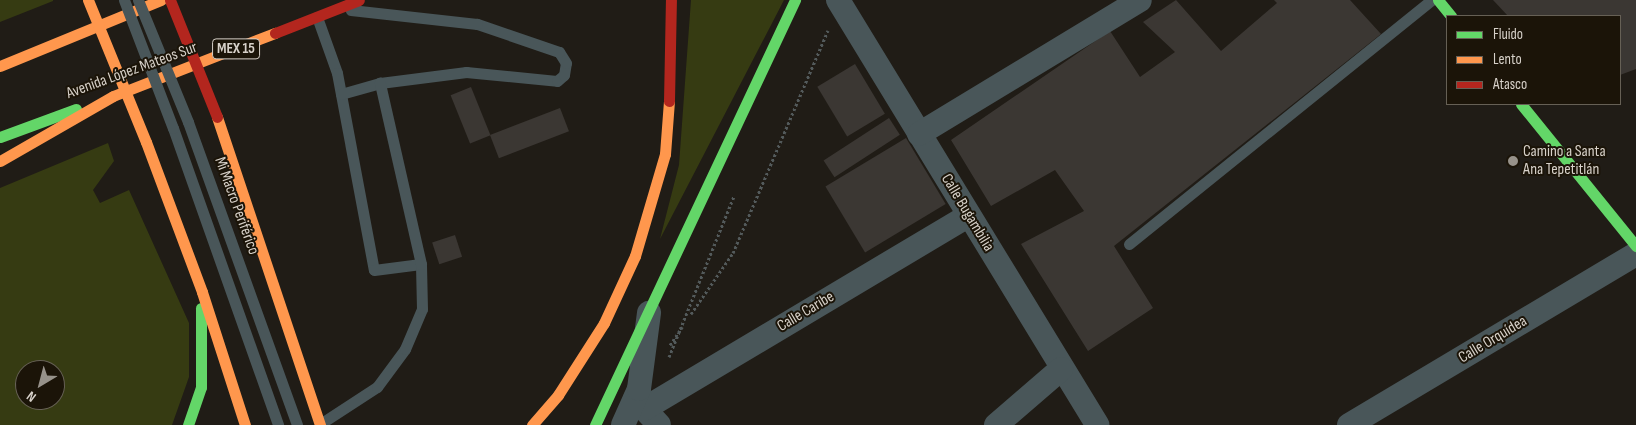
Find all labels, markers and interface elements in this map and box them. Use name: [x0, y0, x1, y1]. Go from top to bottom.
legend: [1446, 15, 1621, 105]
text: Fluido: [1493, 25, 1523, 44]
road number: MEX 15: [211, 36, 261, 62]
street label: Avenida López Mateos Sur: [64, 38, 200, 104]
text: Lento: [1493, 50, 1522, 69]
text: Atasco: [1493, 75, 1527, 94]
place label: Camino a Santa Ana Tepetitlán: [1523, 142, 1606, 180]
street label: Mi Macro Periférico: [209, 155, 263, 257]
marker: Camino a Santa Ana Tepetitlán: [1507, 155, 1519, 167]
street label: Calle Bugambilia: [936, 171, 998, 255]
street label: Calle Caribe: [774, 288, 838, 336]
street label: Calle Orquídea: [1455, 312, 1531, 368]
north arrow: [15, 360, 65, 410]
text: N: [23, 388, 39, 406]

